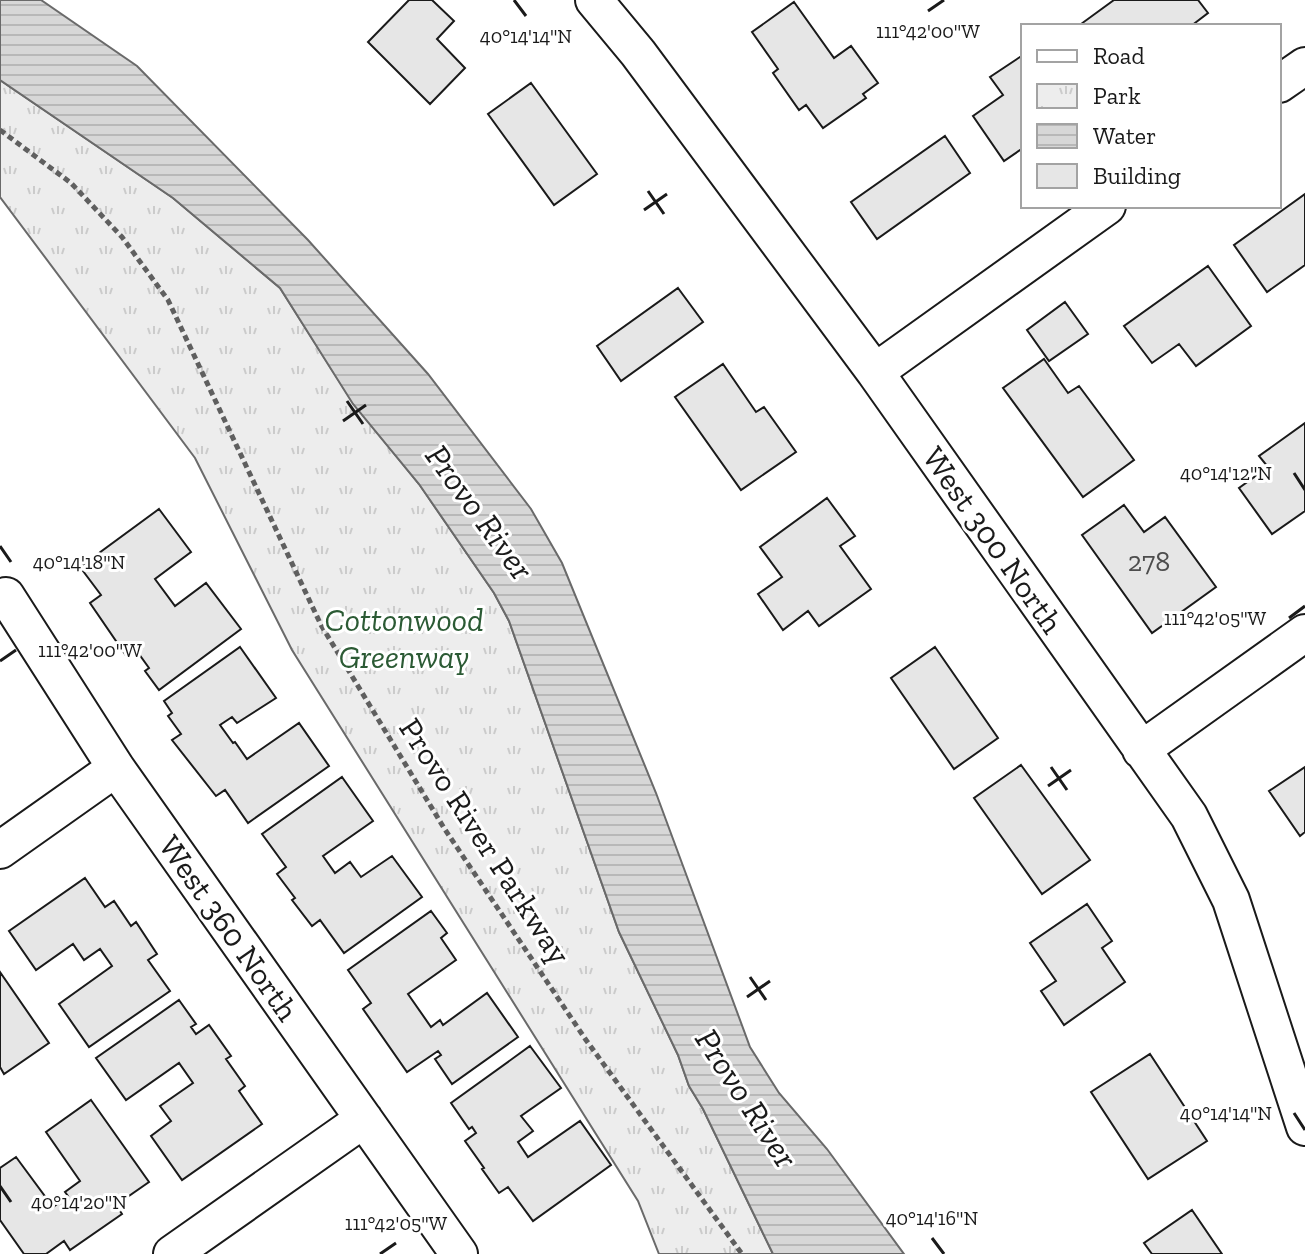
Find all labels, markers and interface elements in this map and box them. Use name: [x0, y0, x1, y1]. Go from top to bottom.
text: 111°42'00"W: [876, 19, 980, 43]
text: 40°14'14"N: [480, 24, 572, 48]
legend: [1021, 24, 1281, 208]
text: Road: [1093, 41, 1145, 70]
text: Park: [1093, 81, 1141, 110]
text: Water: [1093, 121, 1156, 150]
text: Building: [1093, 161, 1181, 190]
water label: Provo River: [417, 437, 543, 588]
street label: West 300 North: [915, 439, 1071, 641]
text: 40°14'12"N: [1180, 461, 1272, 485]
house number: 278: [1128, 545, 1170, 578]
text: 40°14'18"N: [33, 550, 126, 574]
park label: Cottonwood Greenway: [325, 601, 483, 676]
text: 111°42'05"W: [1164, 606, 1267, 630]
text: 111°42'00"W: [38, 638, 142, 662]
street label: Provo River Parkway: [391, 711, 579, 972]
street label: West 360 North: [151, 828, 307, 1028]
water label: Provo River: [687, 1021, 807, 1176]
text: 40°14'14"N: [1180, 1101, 1272, 1125]
text: 40°14'20"N: [31, 1190, 127, 1214]
text: 40°14'16"N: [886, 1206, 979, 1230]
text: 111°42'05"W: [345, 1211, 448, 1235]

